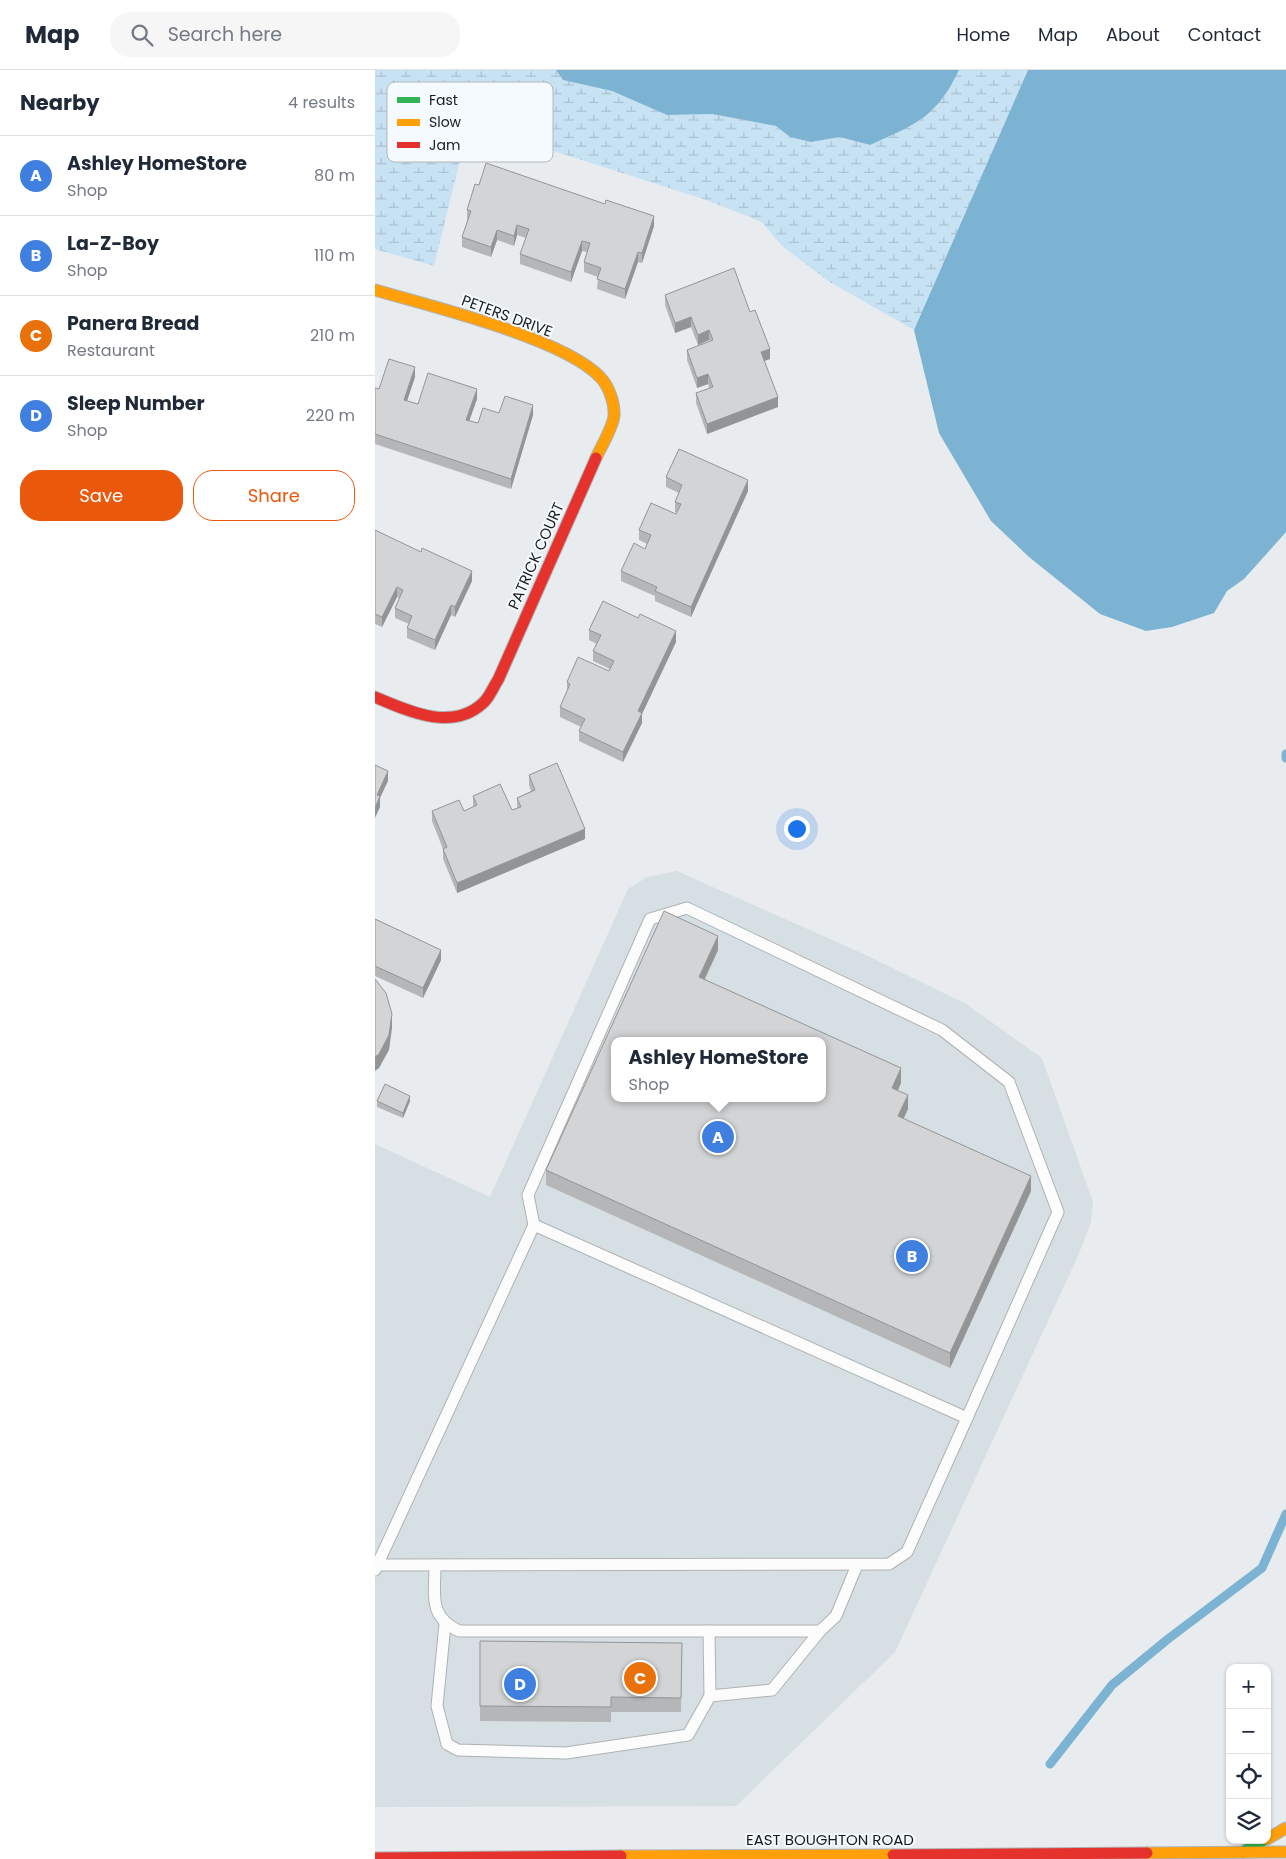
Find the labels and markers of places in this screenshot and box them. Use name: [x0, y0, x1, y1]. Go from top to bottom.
pin: A: [702, 1118, 734, 1156]
pin: B: [896, 1237, 928, 1275]
pin: C: [624, 1659, 656, 1697]
pin: D: [504, 1665, 536, 1703]

